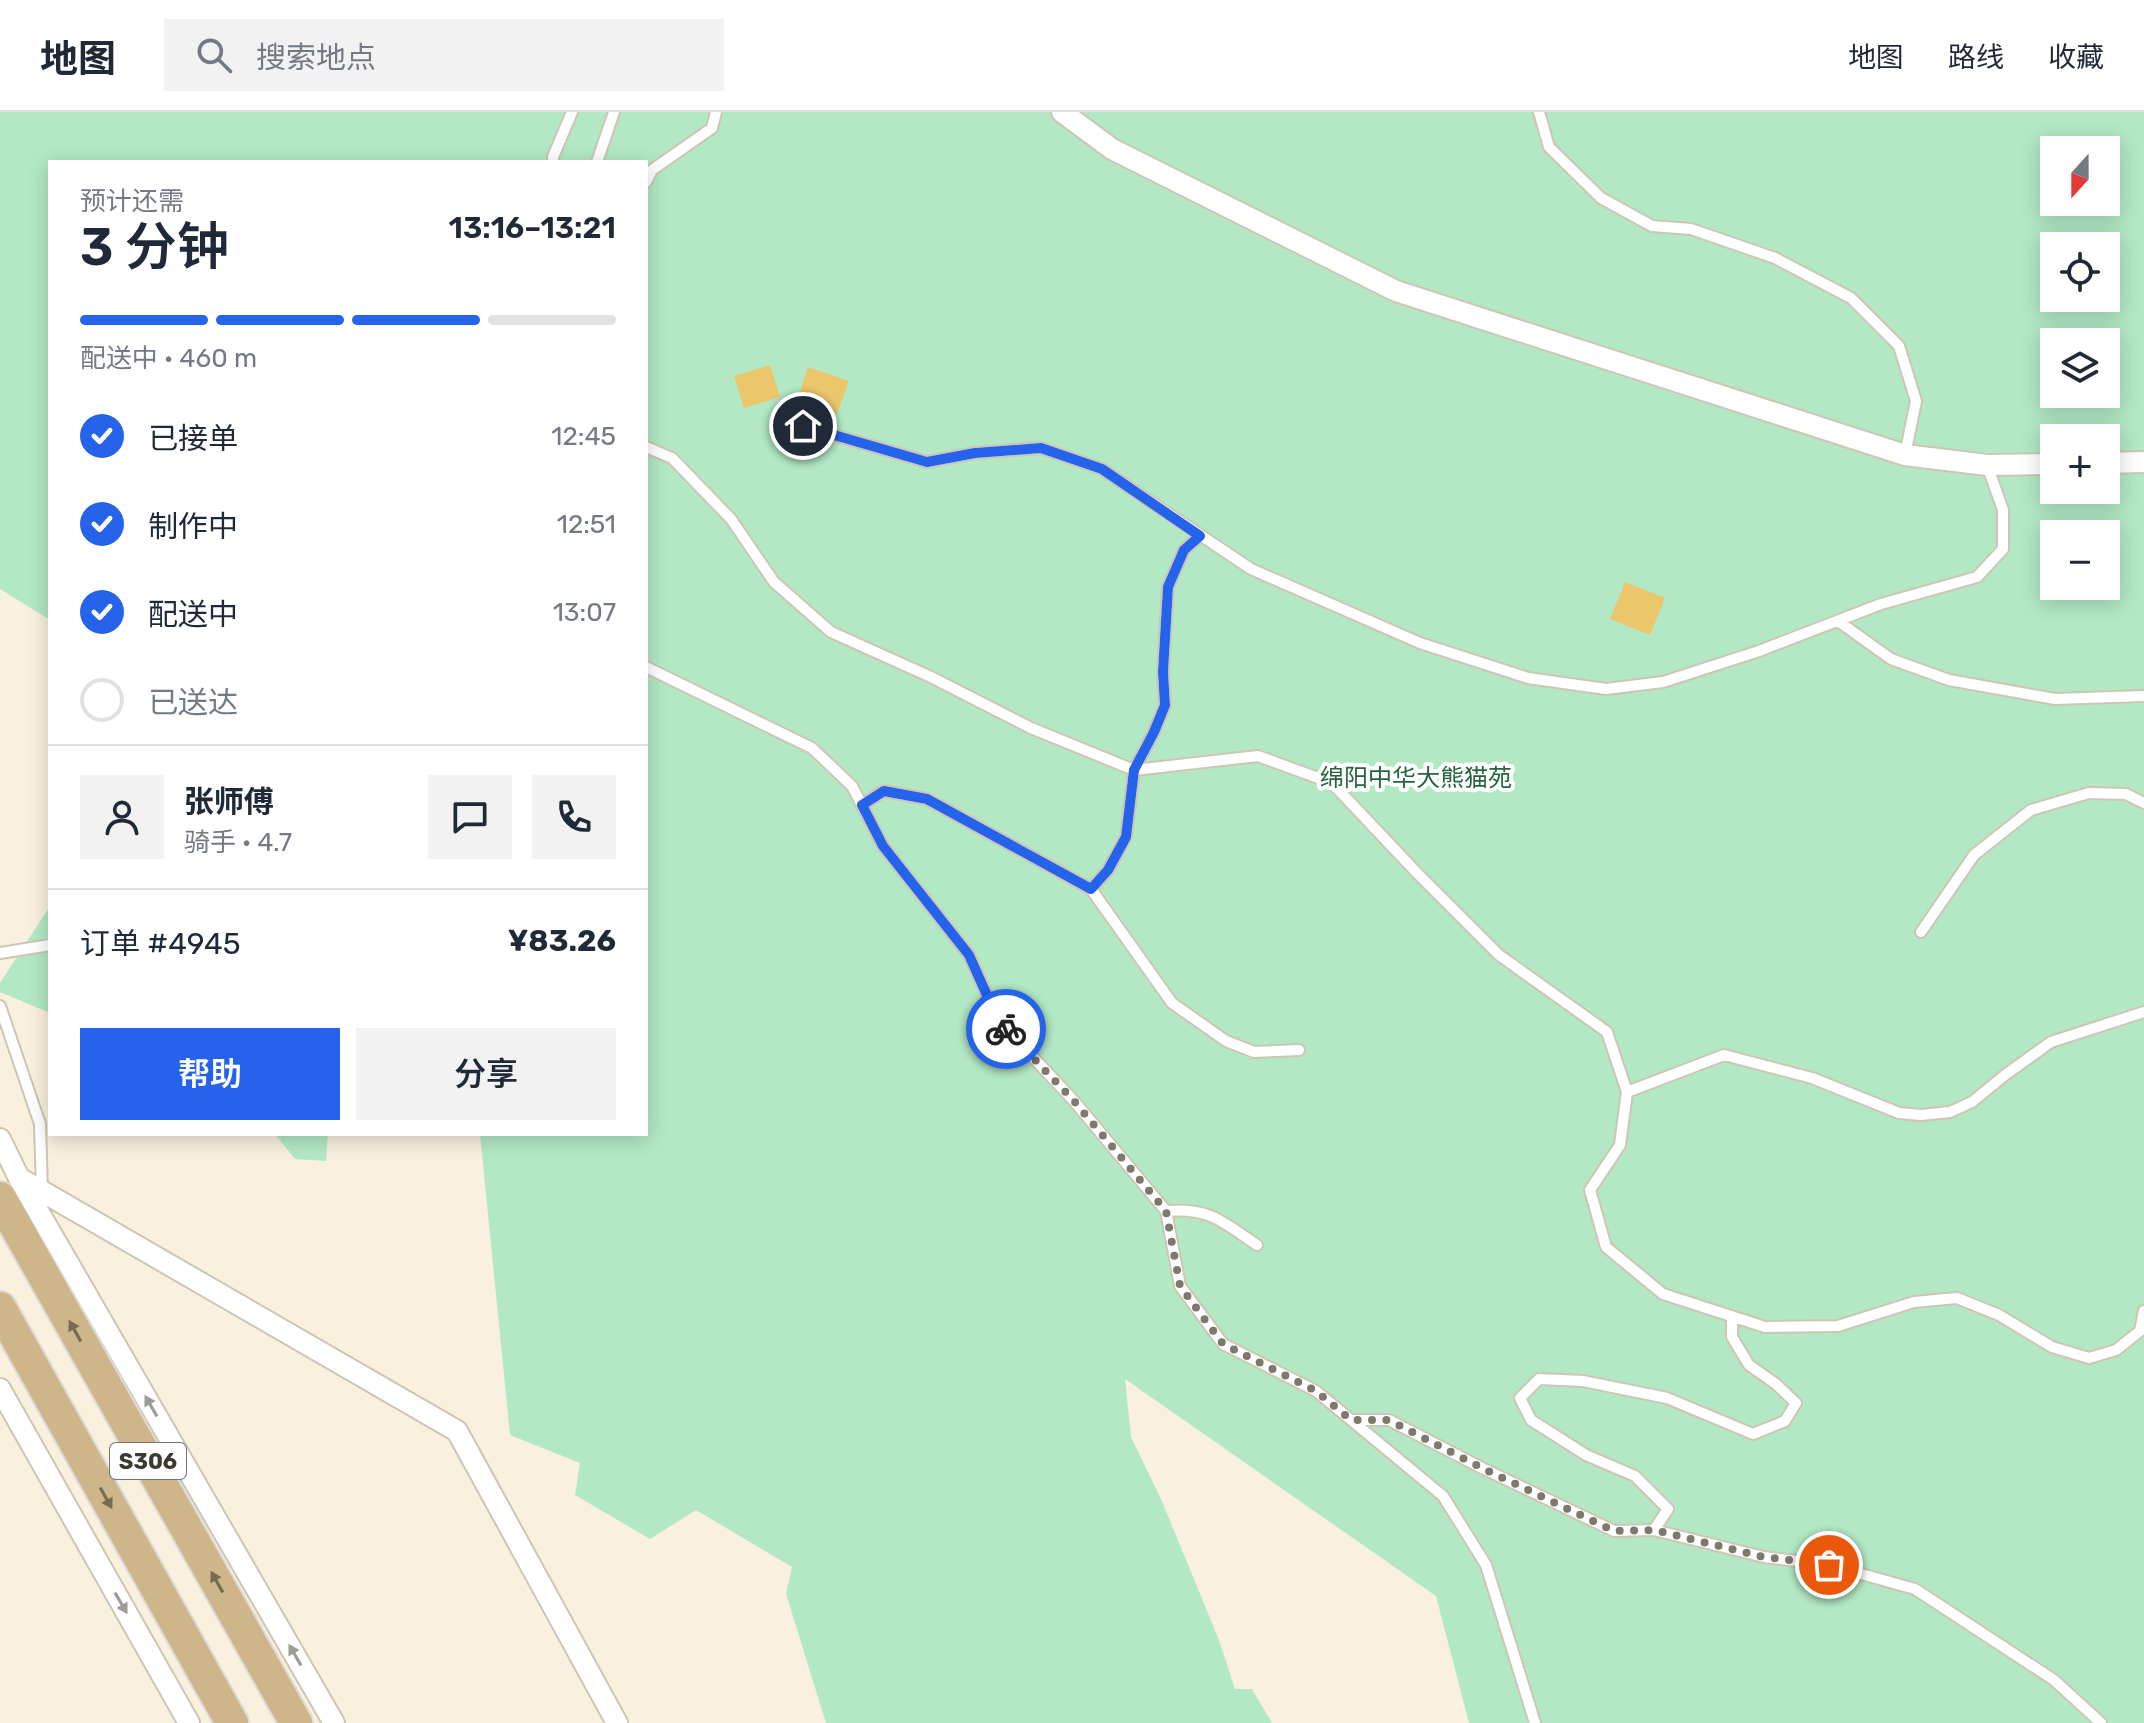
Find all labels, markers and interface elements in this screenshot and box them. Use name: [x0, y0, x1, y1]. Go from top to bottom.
search box: [164, 19, 724, 91]
icon: search: [192, 33, 236, 77]
text: 地图: [40, 36, 116, 82]
text: 搜索地点: [256, 40, 376, 76]
text: 地图: [1848, 41, 1904, 74]
text: 路线: [1948, 41, 2004, 74]
text: 收藏: [2048, 41, 2104, 74]
north arrow: [2040, 136, 2120, 216]
map controls: [2040, 136, 2120, 600]
text: 预计还需: [80, 186, 184, 217]
text: 13:16–13:21: [449, 210, 616, 246]
text: 3 分钟: [80, 216, 229, 278]
button: locate: [2040, 232, 2120, 312]
button: layers: [2040, 328, 2120, 408]
text: 配送中 · 460 m: [80, 343, 257, 374]
pin: [769, 392, 837, 460]
icon: home: [781, 404, 825, 448]
icon: check: [80, 414, 124, 458]
text: 已接单: [148, 421, 238, 457]
text: 12:45: [551, 421, 616, 452]
button: +: [2040, 424, 2120, 504]
icon: check: [80, 502, 124, 546]
text: 制作中: [148, 509, 238, 545]
text: 12:51: [557, 509, 616, 540]
button: −: [2040, 520, 2120, 600]
icon: check: [80, 590, 124, 634]
text: 配送中: [148, 597, 238, 633]
text: 13:07: [553, 597, 616, 628]
text: 已送达: [148, 685, 238, 721]
park label: 绵阳中华大熊猫苑: [1320, 764, 1512, 792]
button: person: [80, 775, 164, 859]
button: chat: [428, 775, 512, 859]
button: phone: [532, 775, 616, 859]
text: 张师傅: [184, 784, 274, 820]
text: 骑手 · 4.7: [184, 827, 292, 858]
text: ¥83.26: [508, 923, 616, 959]
text: 订单 #4945: [80, 926, 240, 962]
courier: [966, 989, 1046, 1069]
icon: bike: [984, 1007, 1028, 1051]
button: 帮助: [80, 1028, 340, 1120]
button: 分享: [356, 1028, 616, 1120]
one-way arrow: [68, 1320, 82, 1342]
one-way arrow: [144, 1395, 158, 1417]
road number: S306: [110, 1443, 186, 1479]
one-way arrow: [99, 1487, 113, 1509]
pin: [1795, 1531, 1863, 1599]
icon: bag: [1807, 1543, 1851, 1587]
one-way arrow: [210, 1571, 224, 1593]
one-way arrow: [114, 1592, 128, 1614]
one-way arrow: [288, 1644, 302, 1667]

